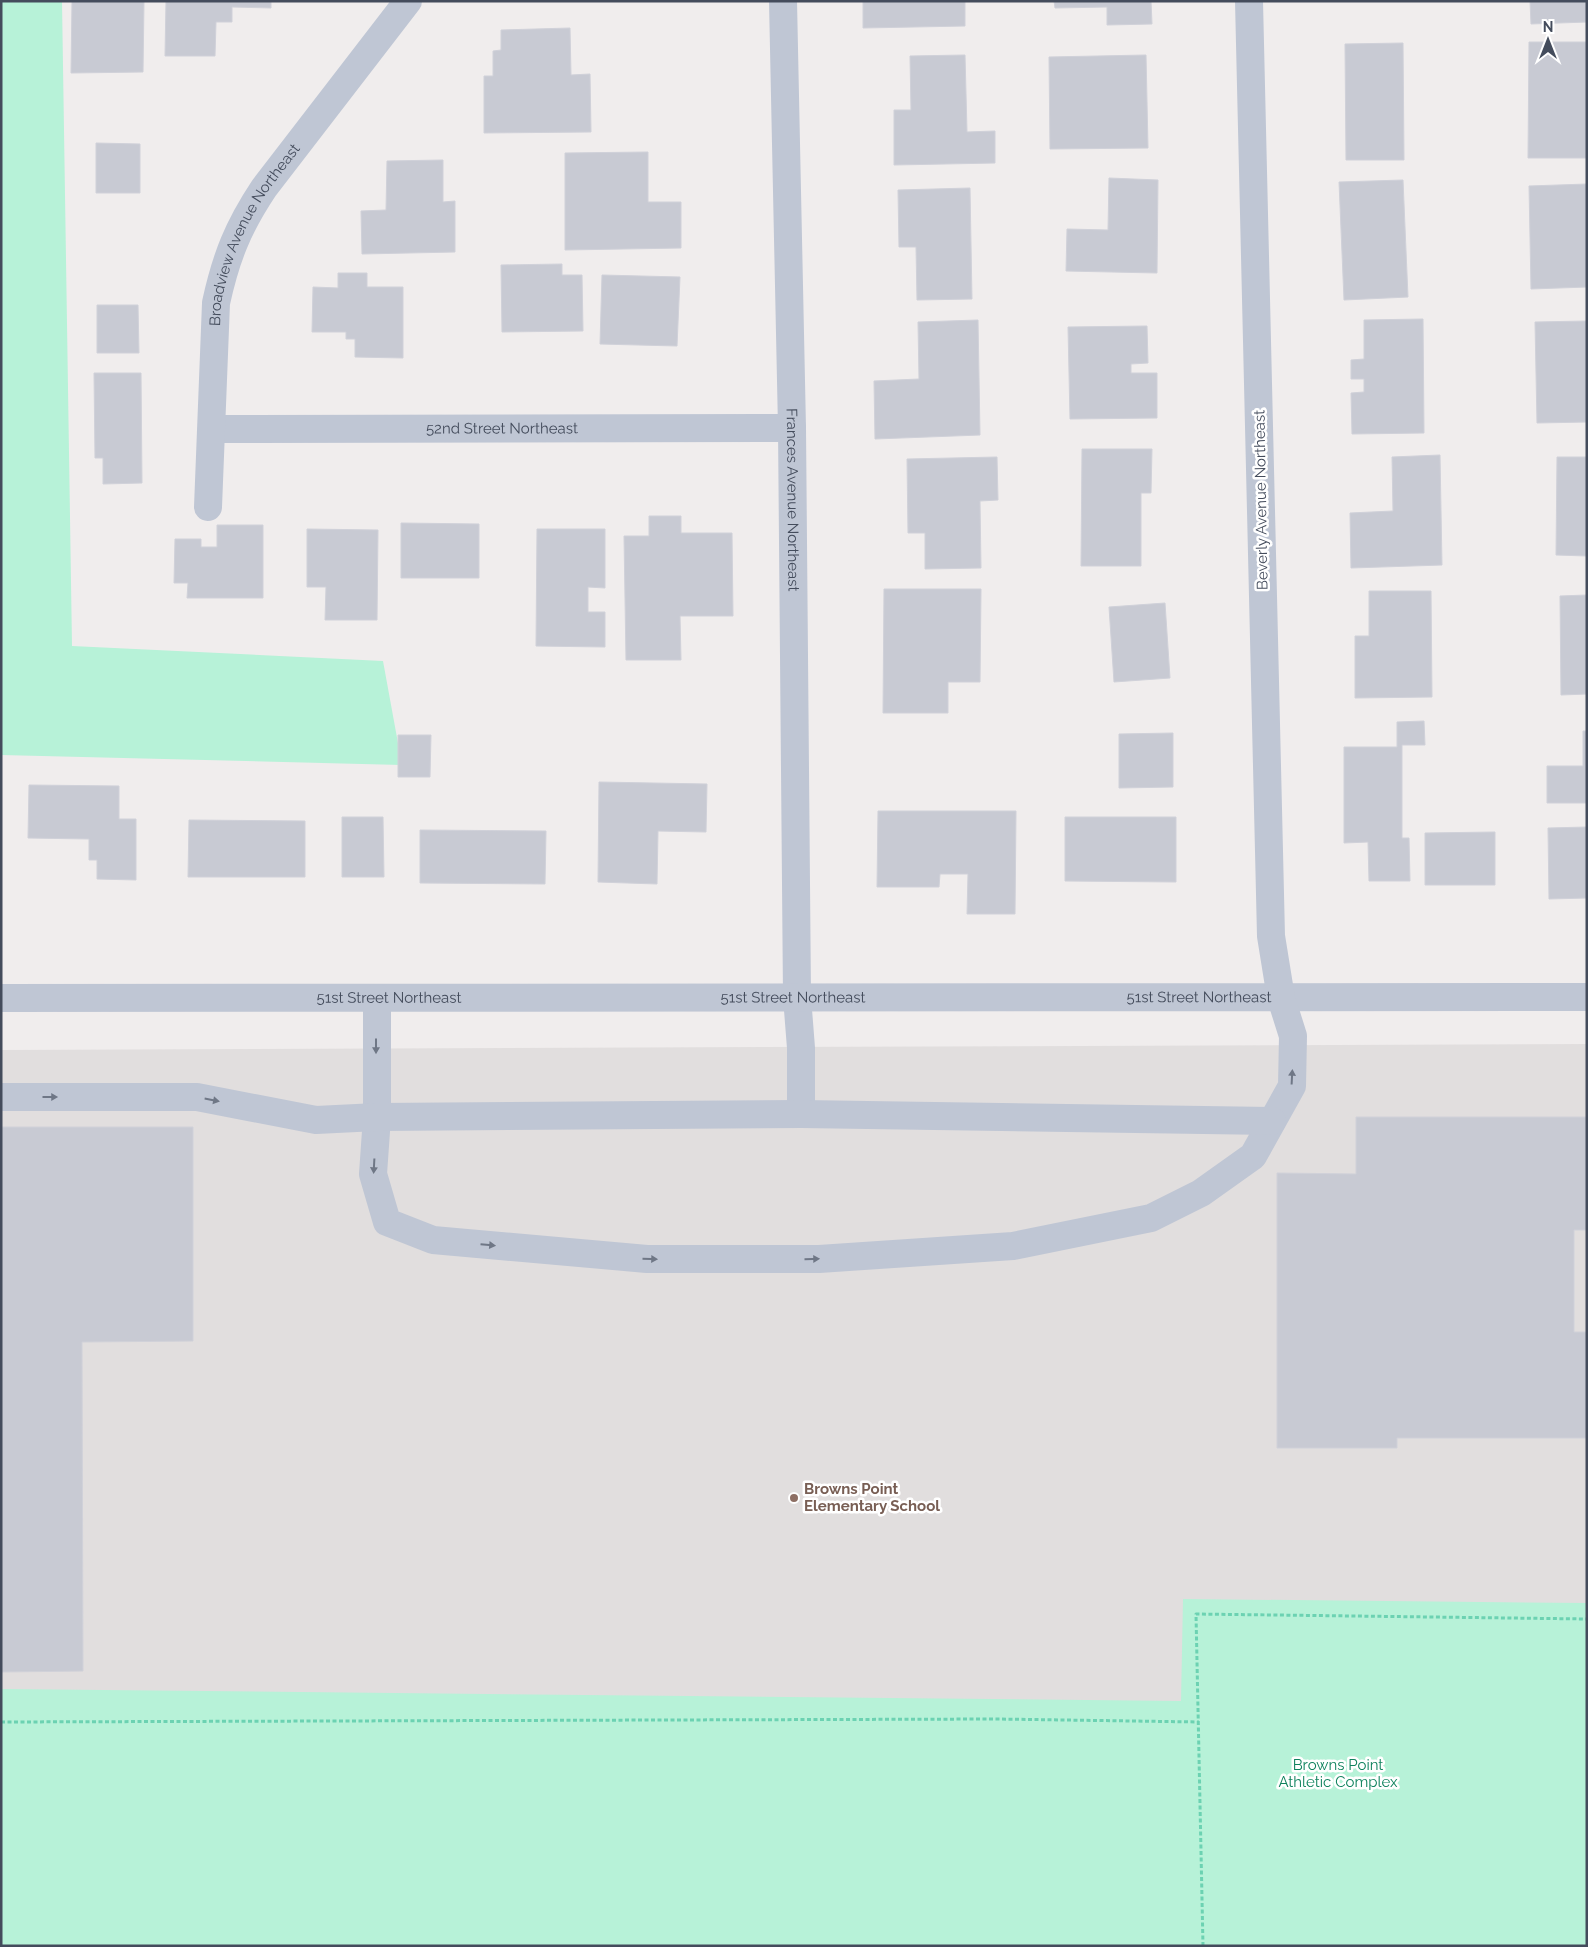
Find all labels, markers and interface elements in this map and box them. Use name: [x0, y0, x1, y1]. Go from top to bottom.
north arrow: [1523, 15, 1573, 65]
text: N: [1543, 19, 1553, 35]
street label: Broadview Avenue Northeast: [206, 140, 304, 326]
street label: Frances Avenue Northeast: [783, 408, 802, 592]
street label: Beverly Avenue Northeast: [1250, 410, 1272, 590]
street label: 52nd Street Northeast: [426, 419, 578, 438]
street label: 51st Street Northeast: [721, 988, 865, 1007]
street label: 51st Street Northeast: [1127, 988, 1271, 1006]
street label: 51st Street Northeast: [317, 989, 461, 1007]
one-way arrow: [372, 1039, 380, 1055]
one-way arrow: [1289, 1069, 1297, 1085]
one-way arrow: [42, 1093, 58, 1101]
one-way arrow: [205, 1096, 220, 1104]
one-way arrow: [369, 1158, 377, 1174]
one-way arrow: [480, 1241, 496, 1249]
one-way arrow: [642, 1255, 658, 1263]
one-way arrow: [805, 1255, 821, 1263]
place label: Browns Point Elementary School: [804, 1480, 940, 1515]
marker: Browns Point Elementary School: [788, 1492, 800, 1504]
park label: Browns Point Athletic Complex: [1278, 1756, 1398, 1791]

